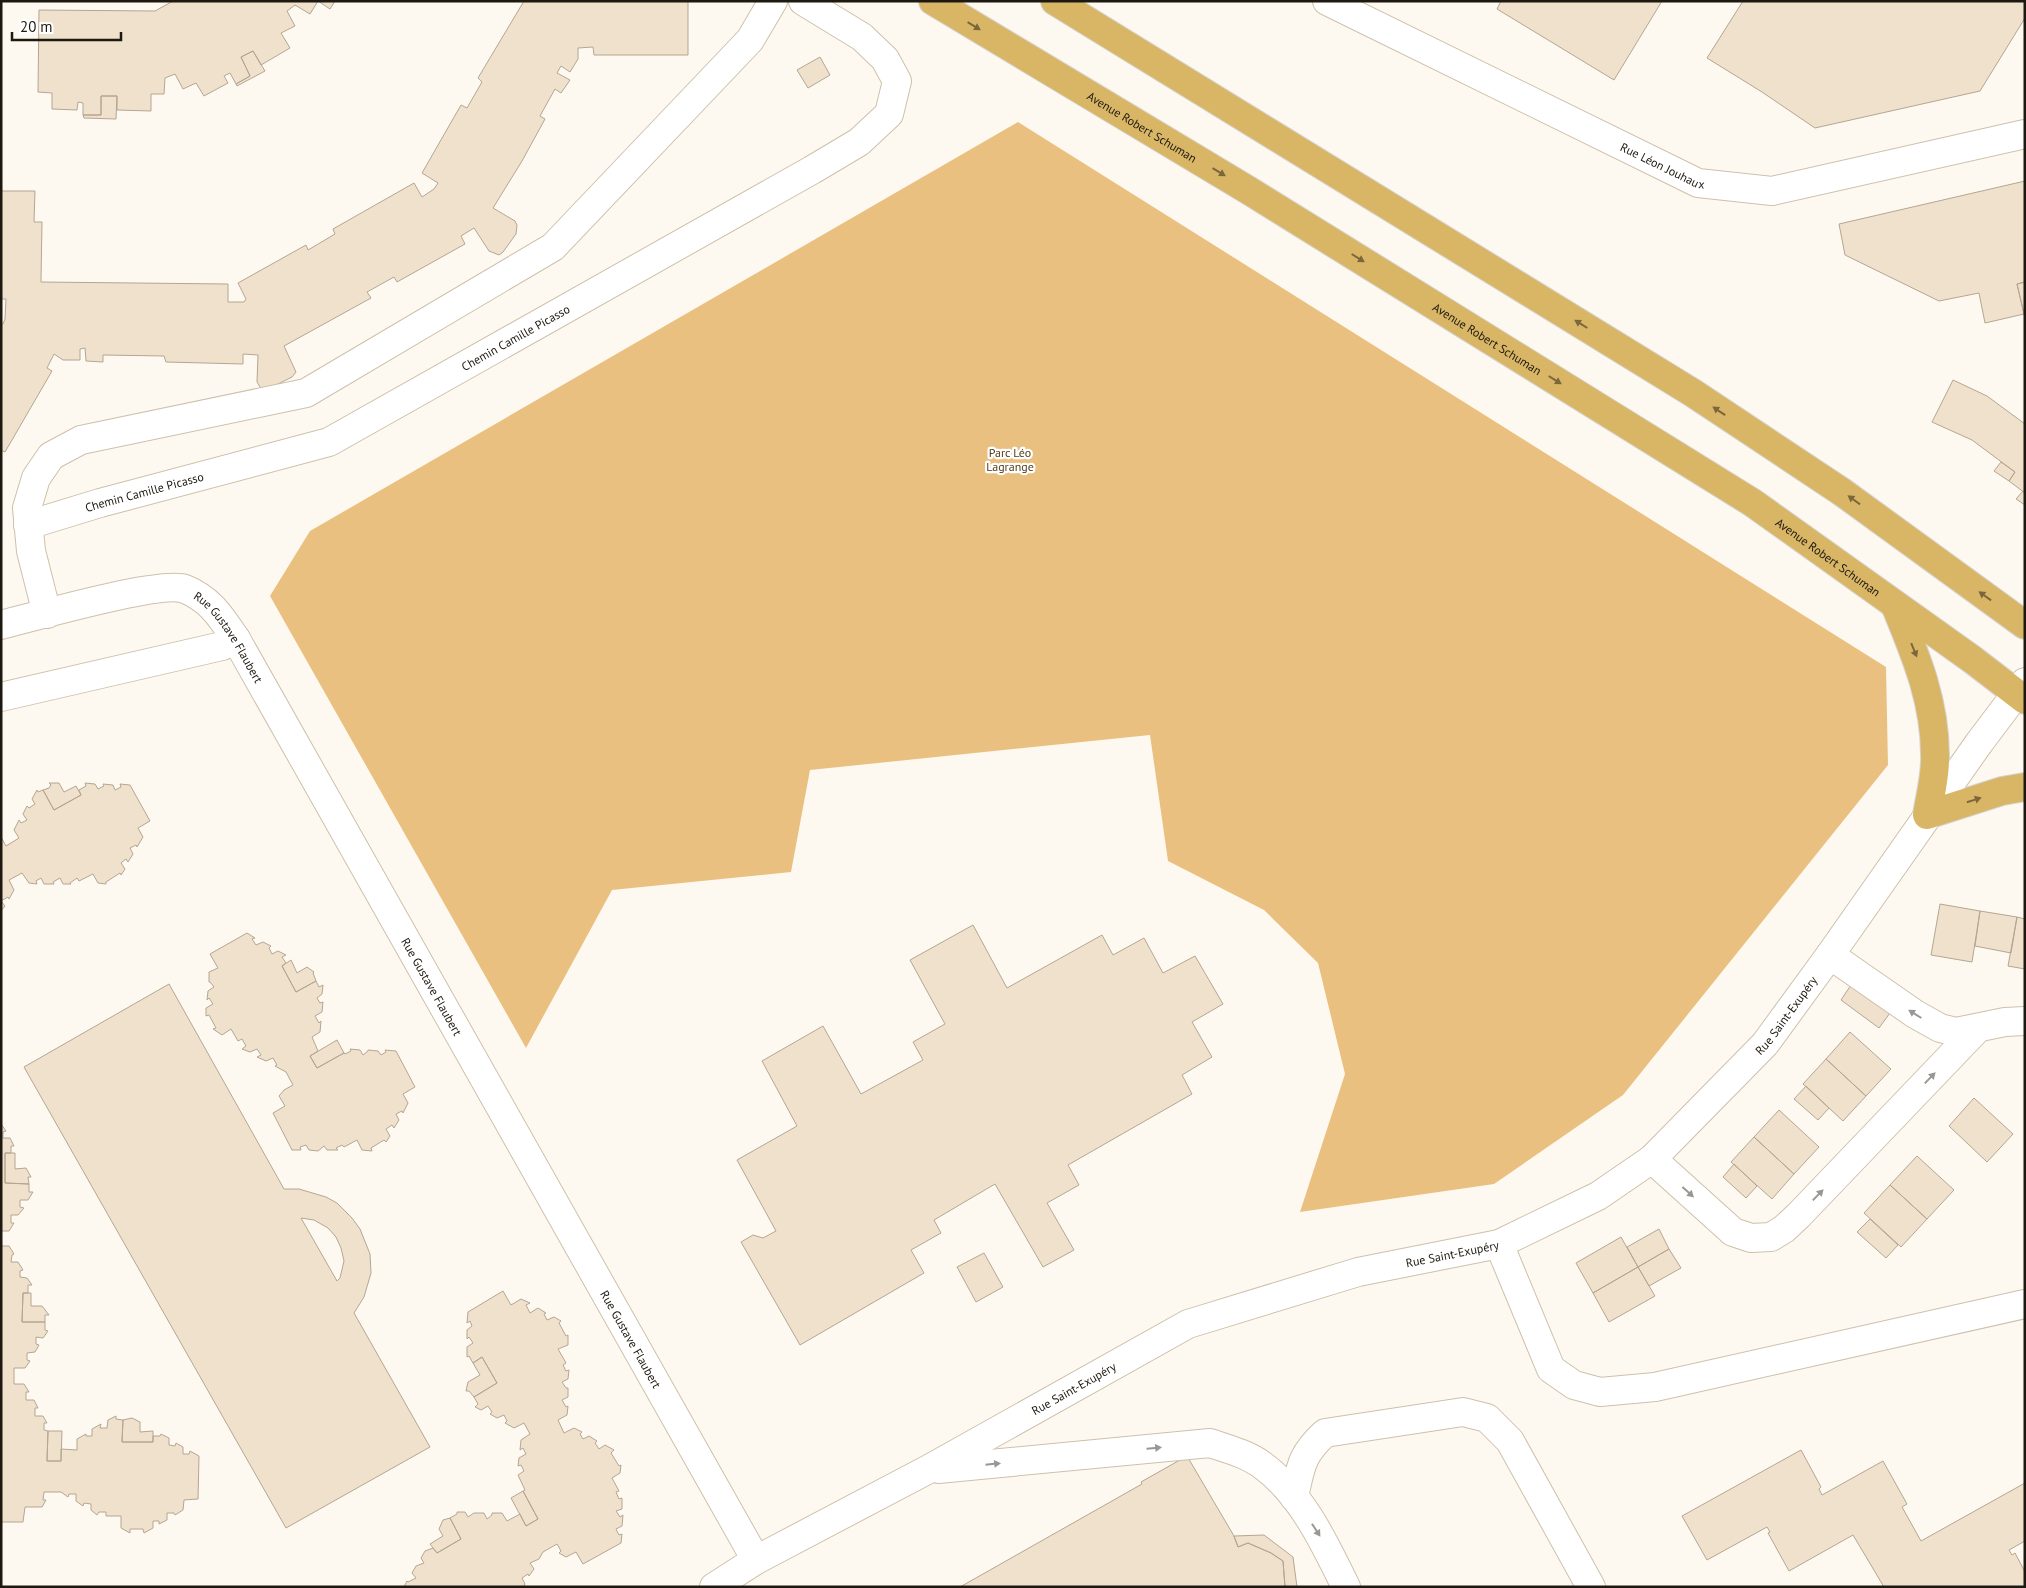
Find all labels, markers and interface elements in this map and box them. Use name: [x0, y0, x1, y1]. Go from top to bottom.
scale bar: [12, 10, 121, 42]
text: 20 m: [20, 17, 53, 36]
one-way arrow: [968, 22, 981, 31]
street label: Avenue Robert Schuman: [1085, 88, 1200, 165]
street label: Rue Léon Jouhaux: [1618, 139, 1706, 191]
one-way arrow: [1213, 168, 1226, 177]
one-way arrow: [1351, 253, 1364, 262]
street label: Avenue Robert Schuman: [1430, 299, 1545, 378]
street label: Chemin Camille Picasso: [458, 301, 572, 374]
one-way arrow: [1574, 320, 1587, 329]
one-way arrow: [1549, 375, 1562, 385]
one-way arrow: [1712, 406, 1725, 415]
park label: Parc Léo Lagrange: [986, 445, 1034, 474]
street label: Chemin Camille Picasso: [83, 468, 205, 515]
one-way arrow: [1847, 495, 1861, 505]
street label: Avenue Robert Schuman: [1773, 514, 1884, 599]
street label: Rue Gustave Flaubert: [191, 588, 267, 685]
one-way arrow: [1978, 591, 1992, 601]
one-way arrow: [1910, 643, 1918, 657]
one-way arrow: [1966, 796, 1981, 804]
street label: Rue Gustave Flaubert: [399, 935, 466, 1038]
street label: Rue Saint-Exupéry: [1751, 972, 1820, 1058]
one-way arrow: [1908, 1009, 1922, 1018]
one-way arrow: [1924, 1072, 1936, 1084]
one-way arrow: [1682, 1186, 1694, 1198]
one-way arrow: [1812, 1190, 1824, 1202]
street label: Rue Saint-Exupéry: [1404, 1237, 1500, 1270]
street label: Rue Gustave Flaubert: [598, 1287, 665, 1391]
street label: Rue Saint-Exupéry: [1029, 1358, 1119, 1418]
one-way arrow: [1147, 1444, 1163, 1452]
one-way arrow: [985, 1459, 1001, 1467]
one-way arrow: [1311, 1523, 1321, 1536]

